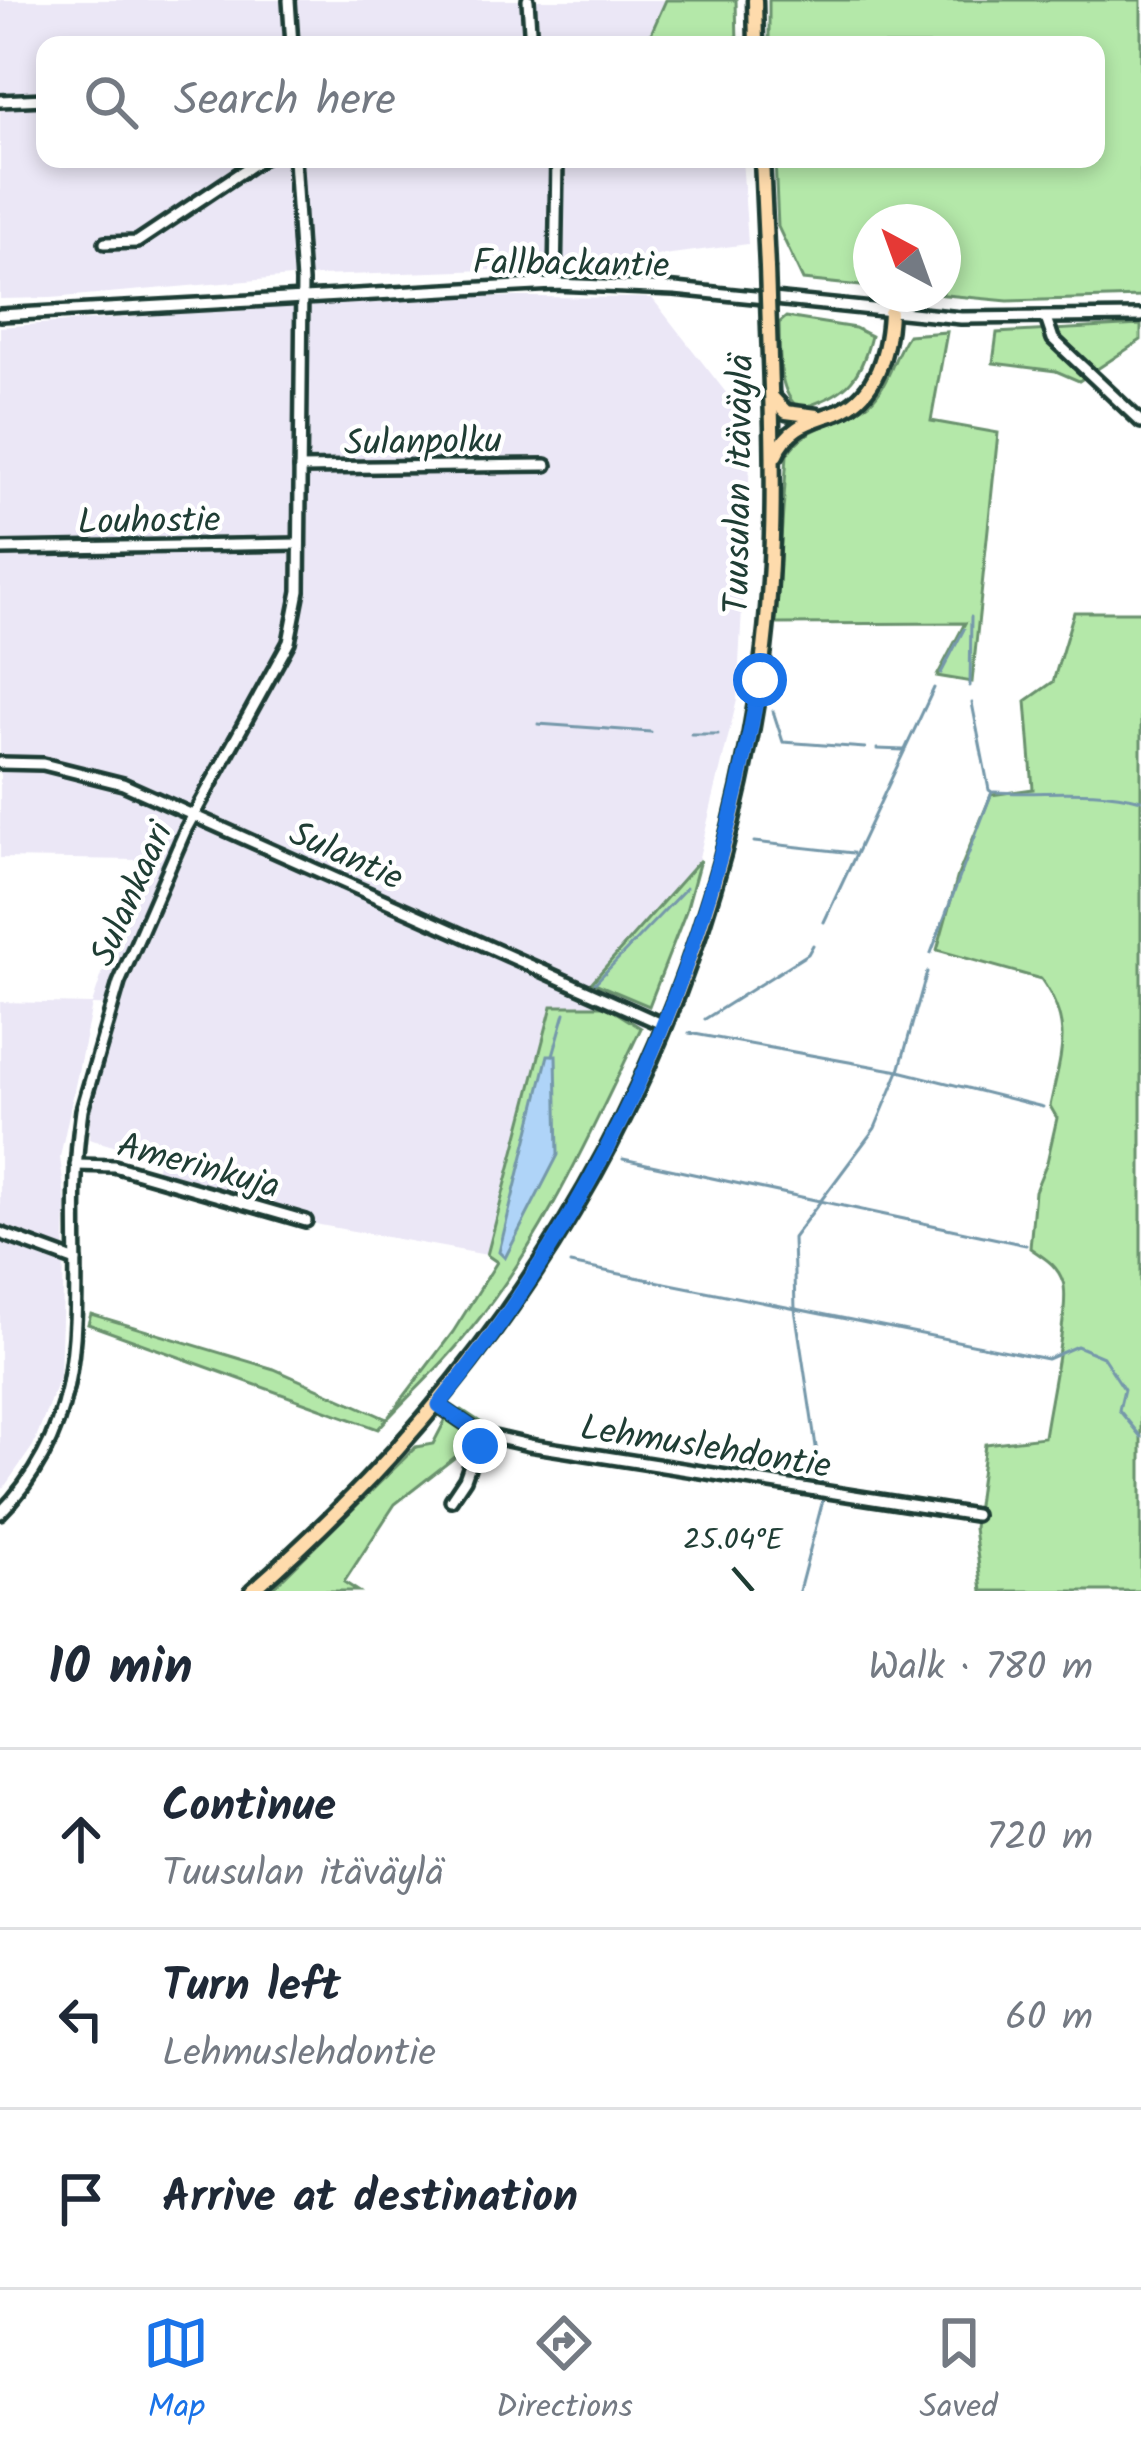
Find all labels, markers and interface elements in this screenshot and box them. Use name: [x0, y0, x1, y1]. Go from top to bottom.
search box: [36, 36, 1105, 168]
text: Search here: [174, 66, 396, 138]
icon: search: [78, 69, 144, 135]
north arrow: [853, 204, 961, 312]
street label: Fallbackantie: [472, 235, 670, 296]
street label: Tuusulan itäväylä: [710, 351, 771, 615]
street label: Sulanpolku: [344, 414, 502, 473]
street label: Louhostie: [77, 493, 221, 552]
route start: [733, 653, 787, 707]
street label: Sulantie: [279, 807, 412, 908]
street label: Sulankaari: [76, 812, 191, 976]
street label: Amerinkuja: [110, 1118, 286, 1216]
street label: Lehmuslehdontie: [576, 1401, 835, 1496]
route end: [453, 1419, 507, 1473]
text: 25.04°E: [683, 1517, 784, 1565]
text: 10 min: [48, 1629, 192, 1710]
text: Walk · 780 m: [868, 1638, 1093, 1700]
text: Continue: [162, 1772, 336, 1844]
icon: ahead: [48, 1806, 114, 1872]
text: 720 m: [986, 1808, 1093, 1870]
text: Tuusulan itäväylä: [162, 1844, 444, 1906]
text: Turn left: [162, 1952, 341, 2024]
icon: left: [48, 1986, 114, 2052]
text: 60 m: [1005, 1988, 1093, 2050]
text: Lehmuslehdontie: [162, 2024, 436, 2086]
text: Arrive at destination: [162, 2163, 578, 2235]
icon: arrive: [48, 2166, 114, 2232]
tab: Map: [143, 2310, 209, 2435]
tab: Directions: [496, 2310, 633, 2435]
tab: Saved: [919, 2310, 998, 2435]

